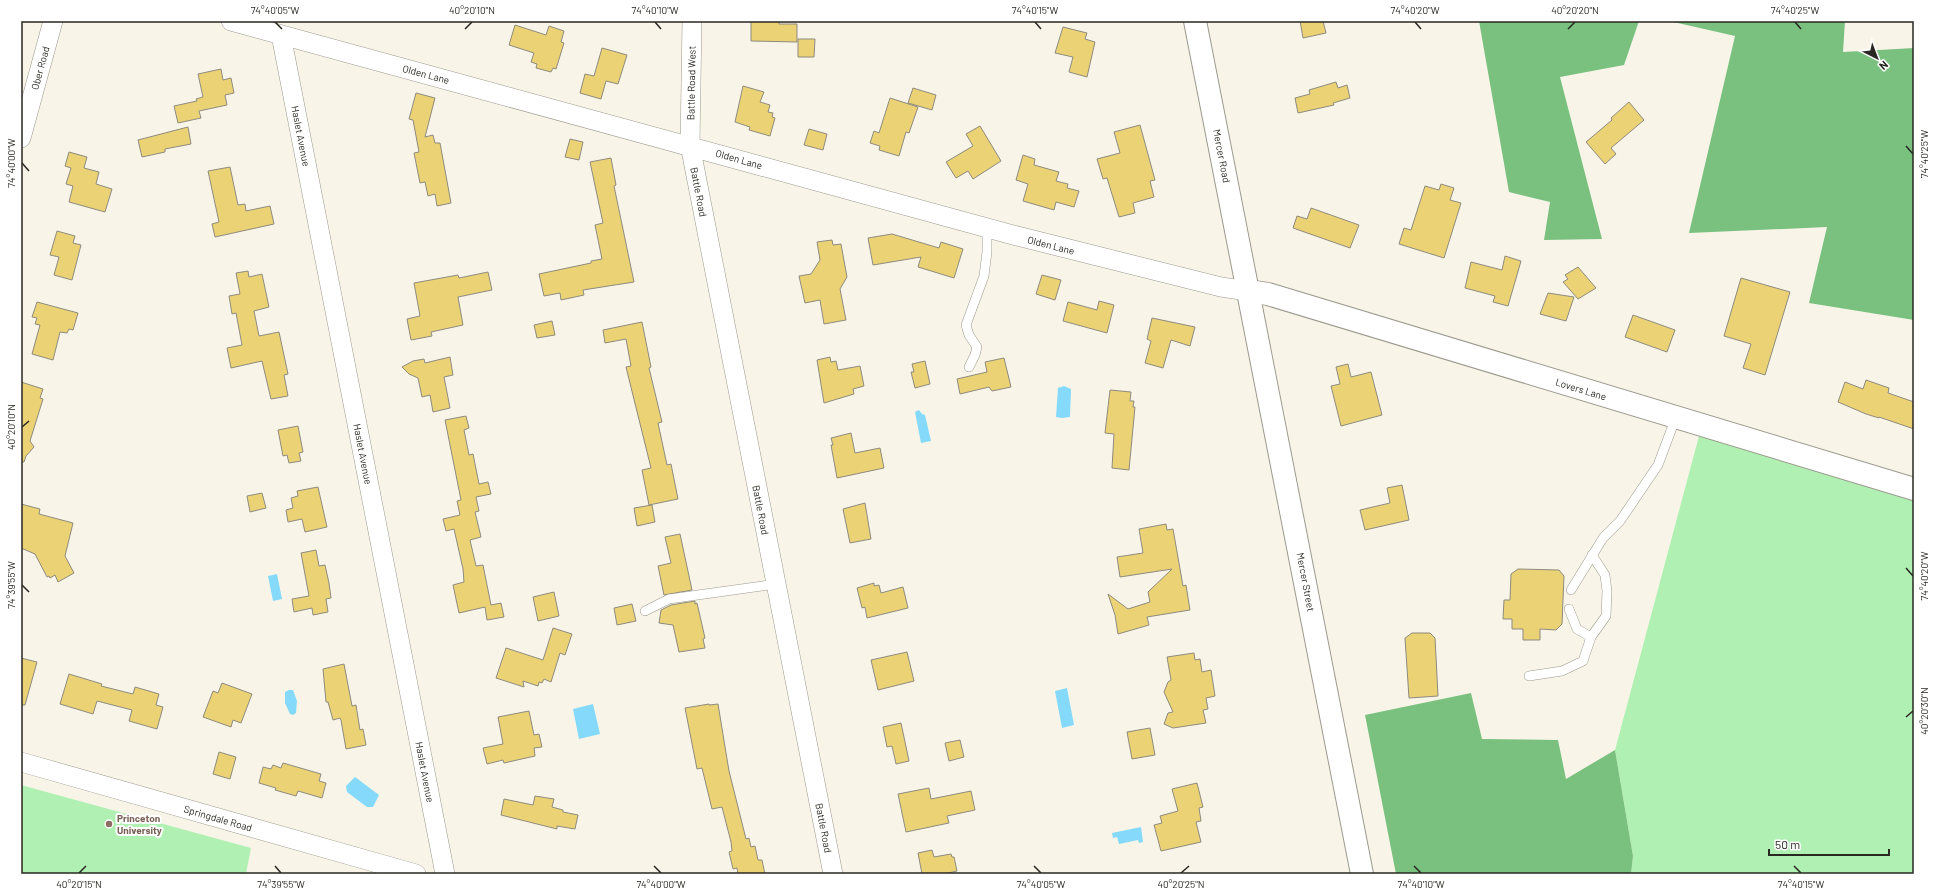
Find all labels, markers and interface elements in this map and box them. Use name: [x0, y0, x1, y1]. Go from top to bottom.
text: 74°40'05"W: [251, 4, 300, 16]
text: 40°20'10"N: [449, 4, 495, 16]
text: 74°40'10"W: [631, 4, 679, 16]
text: 74°40'15"W: [1012, 4, 1059, 16]
text: 74°40'20"W: [1391, 4, 1440, 16]
text: 40°20'20"N: [1551, 4, 1599, 16]
text: 74°40'25"W: [1771, 4, 1819, 16]
north arrow: [1857, 38, 1897, 78]
street label: Ober Road: [28, 45, 52, 91]
street label: Battle Road West: [684, 45, 698, 120]
text: N: [1877, 59, 1891, 73]
street label: Olden Lane: [401, 62, 451, 86]
street label: Haslet Avenue: [289, 105, 313, 167]
street label: Mercer Road: [1211, 128, 1233, 184]
text: 74°40'25"W: [1918, 130, 1930, 178]
text: 74°40'00"W: [5, 138, 17, 188]
street label: Olden Lane: [714, 147, 764, 171]
street label: Battle Road: [688, 166, 710, 218]
street label: Olden Lane: [1026, 233, 1076, 257]
street label: Lovers Lane: [1554, 376, 1608, 402]
text: 40°20'10"N: [5, 404, 17, 450]
street label: Haslet Avenue: [351, 423, 375, 485]
street label: Battle Road: [750, 484, 772, 536]
text: 74°40'20"W: [1918, 551, 1930, 600]
street label: Mercer Street: [1294, 552, 1318, 613]
text: 74°39'55"W: [5, 561, 17, 609]
text: 40°20'30"N: [1918, 687, 1930, 735]
street label: Haslet Avenue: [413, 741, 437, 803]
street label: Battle Road: [813, 802, 835, 854]
street label: Springdale Road: [182, 803, 254, 833]
place label: Princeton University: [117, 812, 162, 836]
marker: Princeton University: [104, 819, 114, 829]
scale bar: [1769, 831, 1889, 857]
text: 50 m: [1775, 837, 1800, 851]
text: 40°20'15"N: [56, 878, 102, 890]
text: 74°39'55"W: [257, 878, 305, 890]
text: 74°40'00"W: [636, 878, 686, 890]
text: 74°40'05"W: [1017, 878, 1066, 890]
text: 40°20'25"N: [1157, 878, 1205, 890]
text: 74°40'10"W: [1397, 878, 1445, 890]
text: 74°40'15"W: [1778, 878, 1825, 890]

